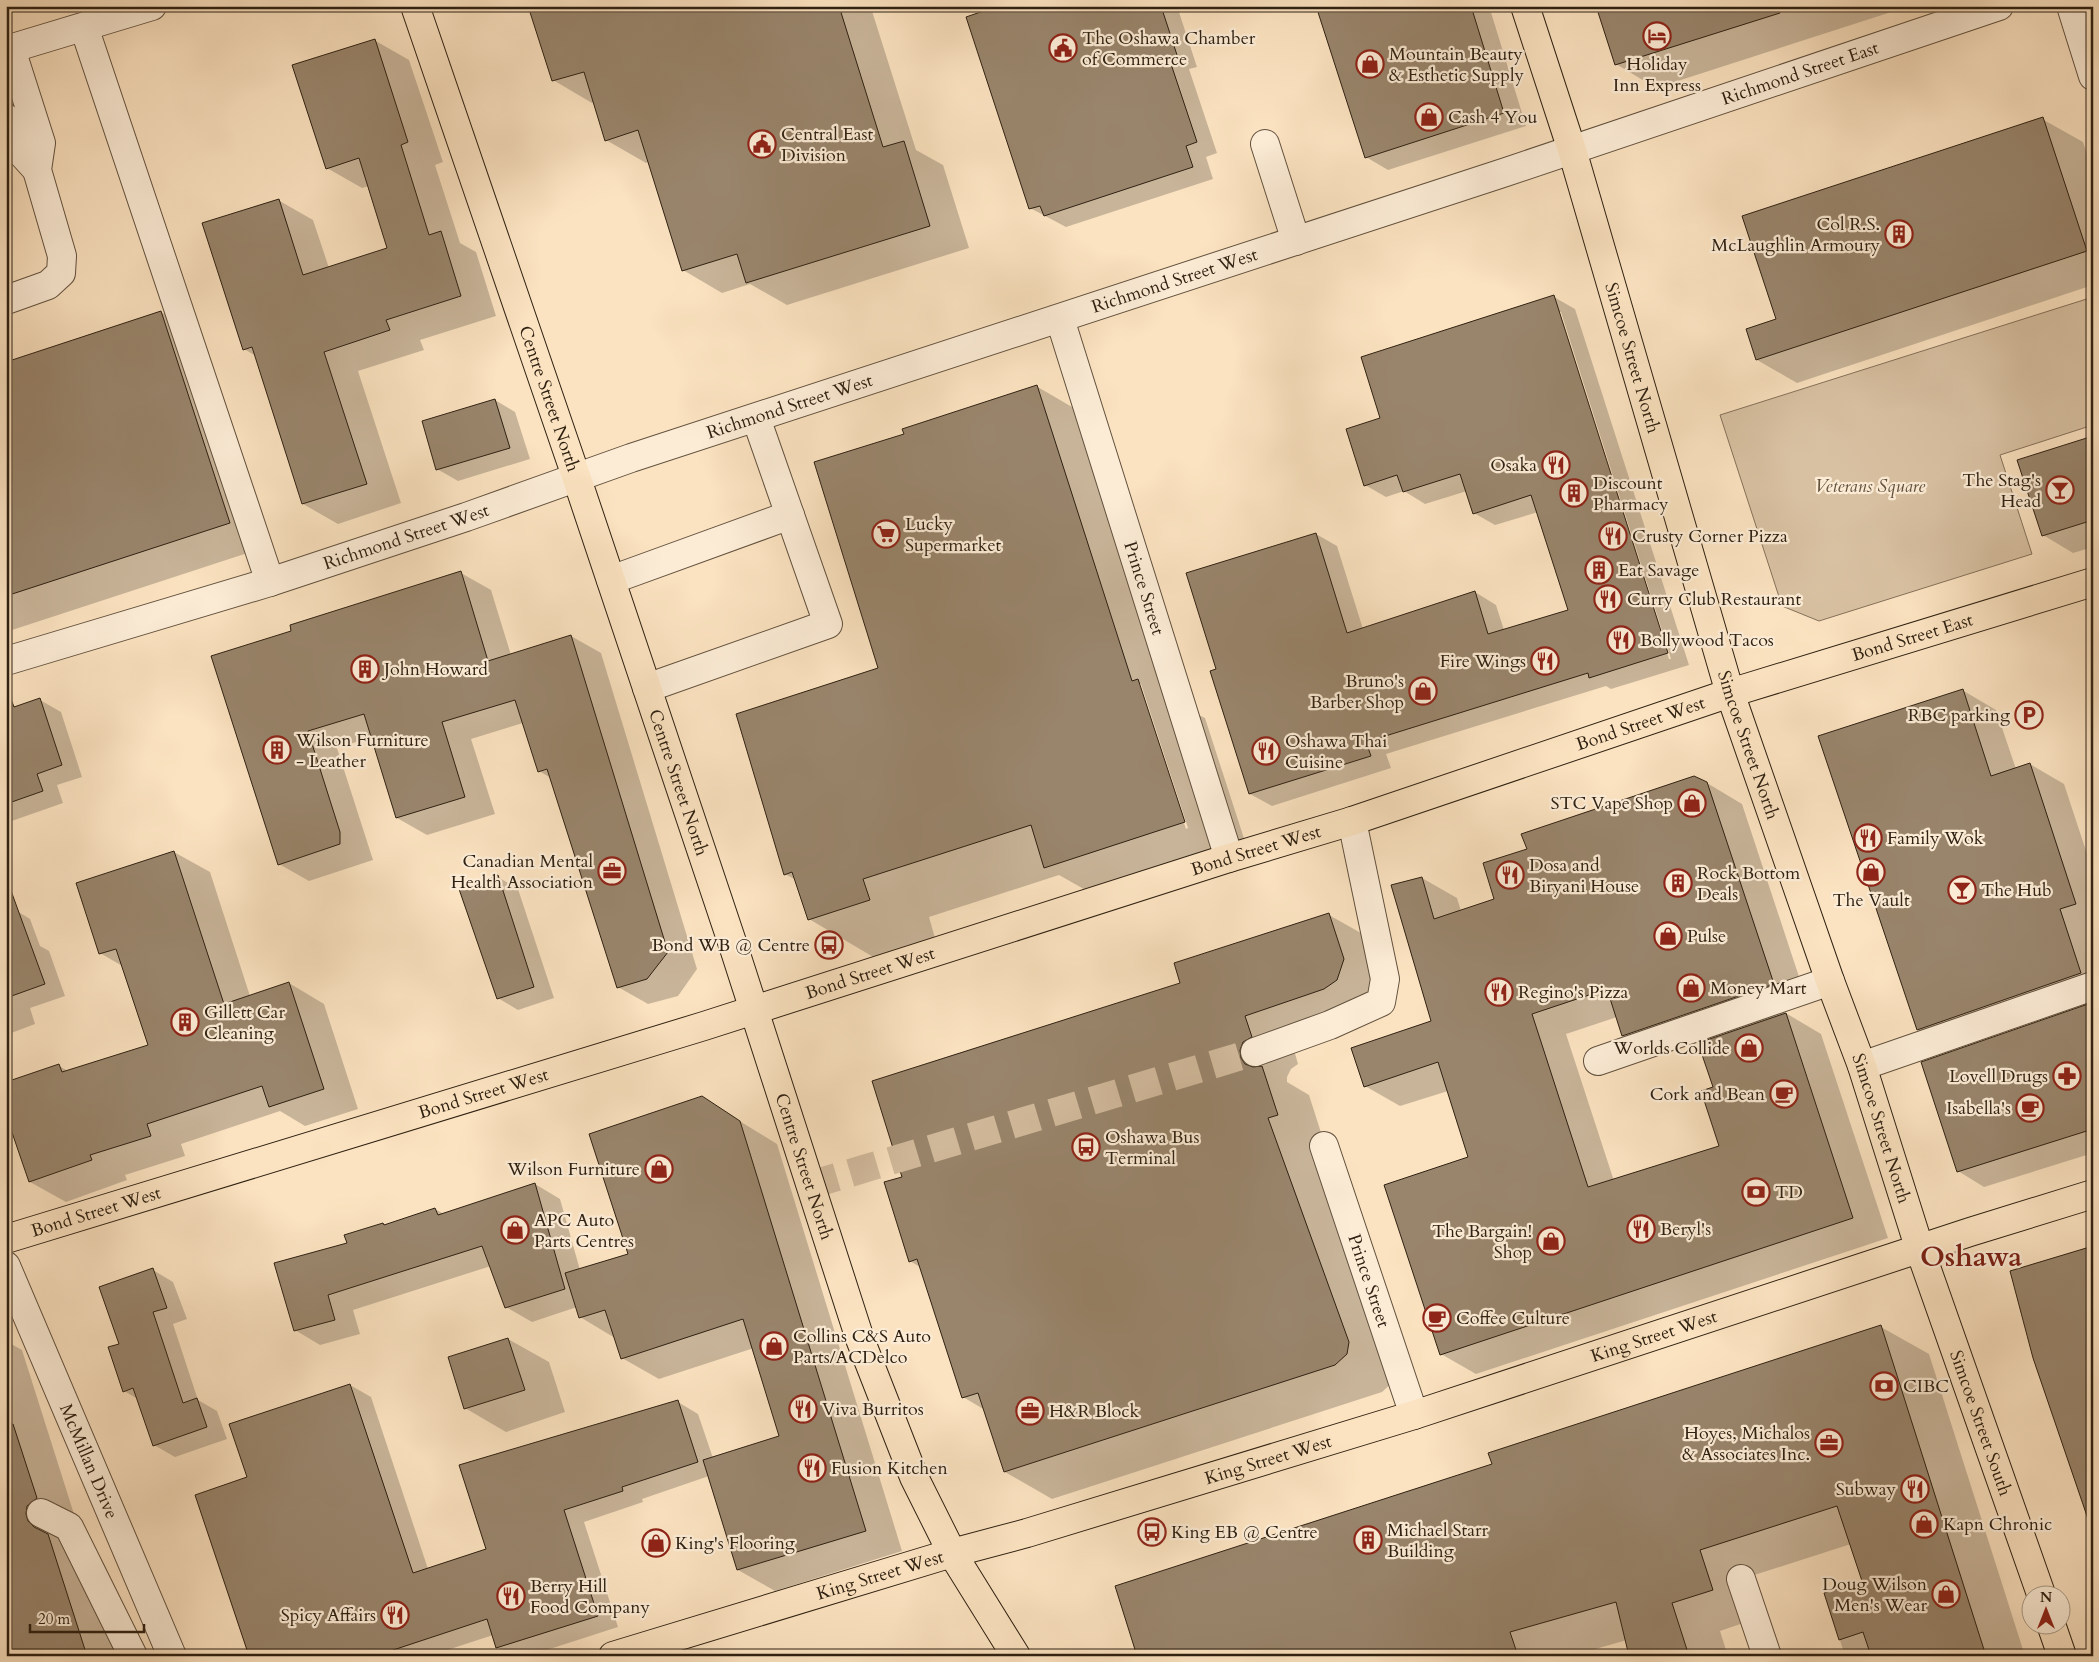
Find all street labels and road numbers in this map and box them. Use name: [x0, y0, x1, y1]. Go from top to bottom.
street label: Richmond Street East: [1718, 35, 1882, 112]
street label: Richmond Street West: [1088, 242, 1261, 320]
street label: Simcoe Street North: [1598, 280, 1666, 436]
street label: Centre Street North: [512, 322, 586, 475]
street label: Richmond Street West: [703, 368, 876, 445]
street label: Richmond Street West: [320, 498, 493, 576]
street label: Prince Street: [1117, 538, 1170, 639]
street label: Bond Street East: [1849, 607, 1976, 668]
street label: Simcoe Street North: [1711, 668, 1785, 823]
street label: Bond Street West: [1573, 690, 1709, 757]
street label: Centre Street North: [642, 706, 714, 859]
street label: Bond Street West: [1188, 819, 1324, 882]
street label: Bond Street West: [802, 941, 938, 1006]
street label: Simcoe Street North: [1845, 1050, 1917, 1207]
street label: Bond Street West: [415, 1062, 552, 1125]
street label: Centre Street North: [769, 1090, 839, 1243]
street label: Bond Street West: [28, 1180, 164, 1244]
street label: Prince Street: [1341, 1231, 1396, 1331]
street label: King Street West: [1588, 1304, 1721, 1369]
street label: Simcoe Street South: [1943, 1347, 2018, 1499]
street label: McMillan Drive: [53, 1400, 124, 1523]
street label: King Street West: [1202, 1429, 1335, 1491]
street label: King Street West: [813, 1544, 947, 1606]

